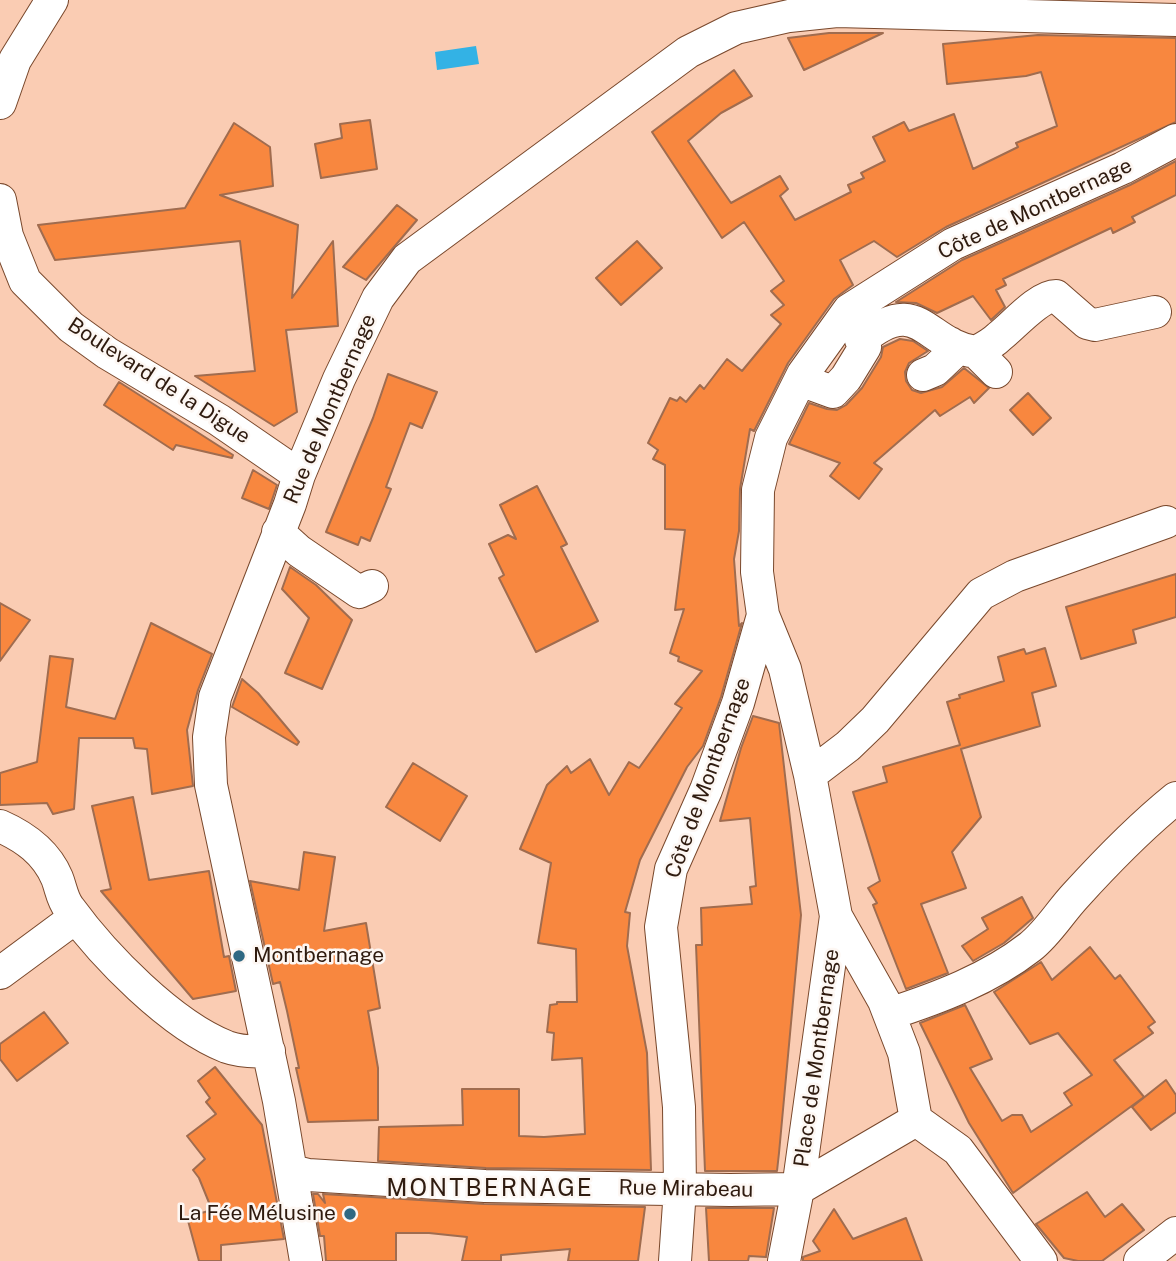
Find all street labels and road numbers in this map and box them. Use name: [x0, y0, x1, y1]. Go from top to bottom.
street label: Côte de Montbernage: [934, 153, 1136, 265]
street label: Rue de Montbernage: [279, 310, 381, 508]
street label: Boulevard de la Digue: [63, 313, 255, 449]
street label: Côte de Montbernage: [660, 674, 756, 882]
street label: Place de Montbernage: [789, 947, 845, 1169]
street label: Rue Mirabeau: [618, 1175, 754, 1203]

